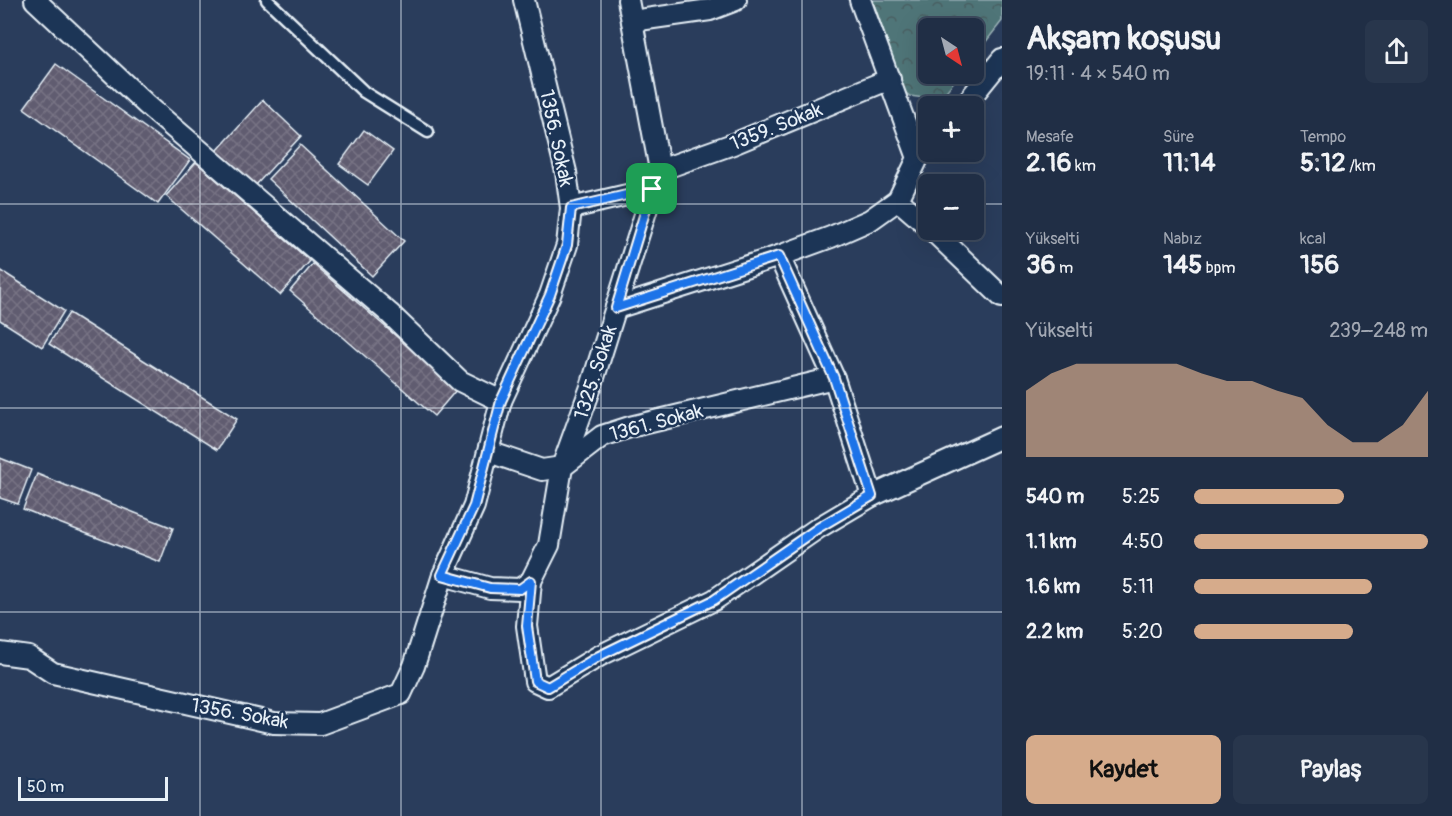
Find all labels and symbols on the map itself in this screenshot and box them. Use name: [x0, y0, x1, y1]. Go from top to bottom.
north arrow: [918, 18, 984, 84]
street label: 1356. Sokak: [534, 87, 579, 190]
street label: 1359. Sokak: [726, 96, 827, 156]
pin: [626, 163, 677, 214]
street label: 1325. Sokak: [568, 321, 623, 423]
street label: 1361. Sokak: [607, 398, 706, 447]
street label: 1356. Sokak: [189, 693, 291, 734]
scale bar: [18, 774, 168, 802]

